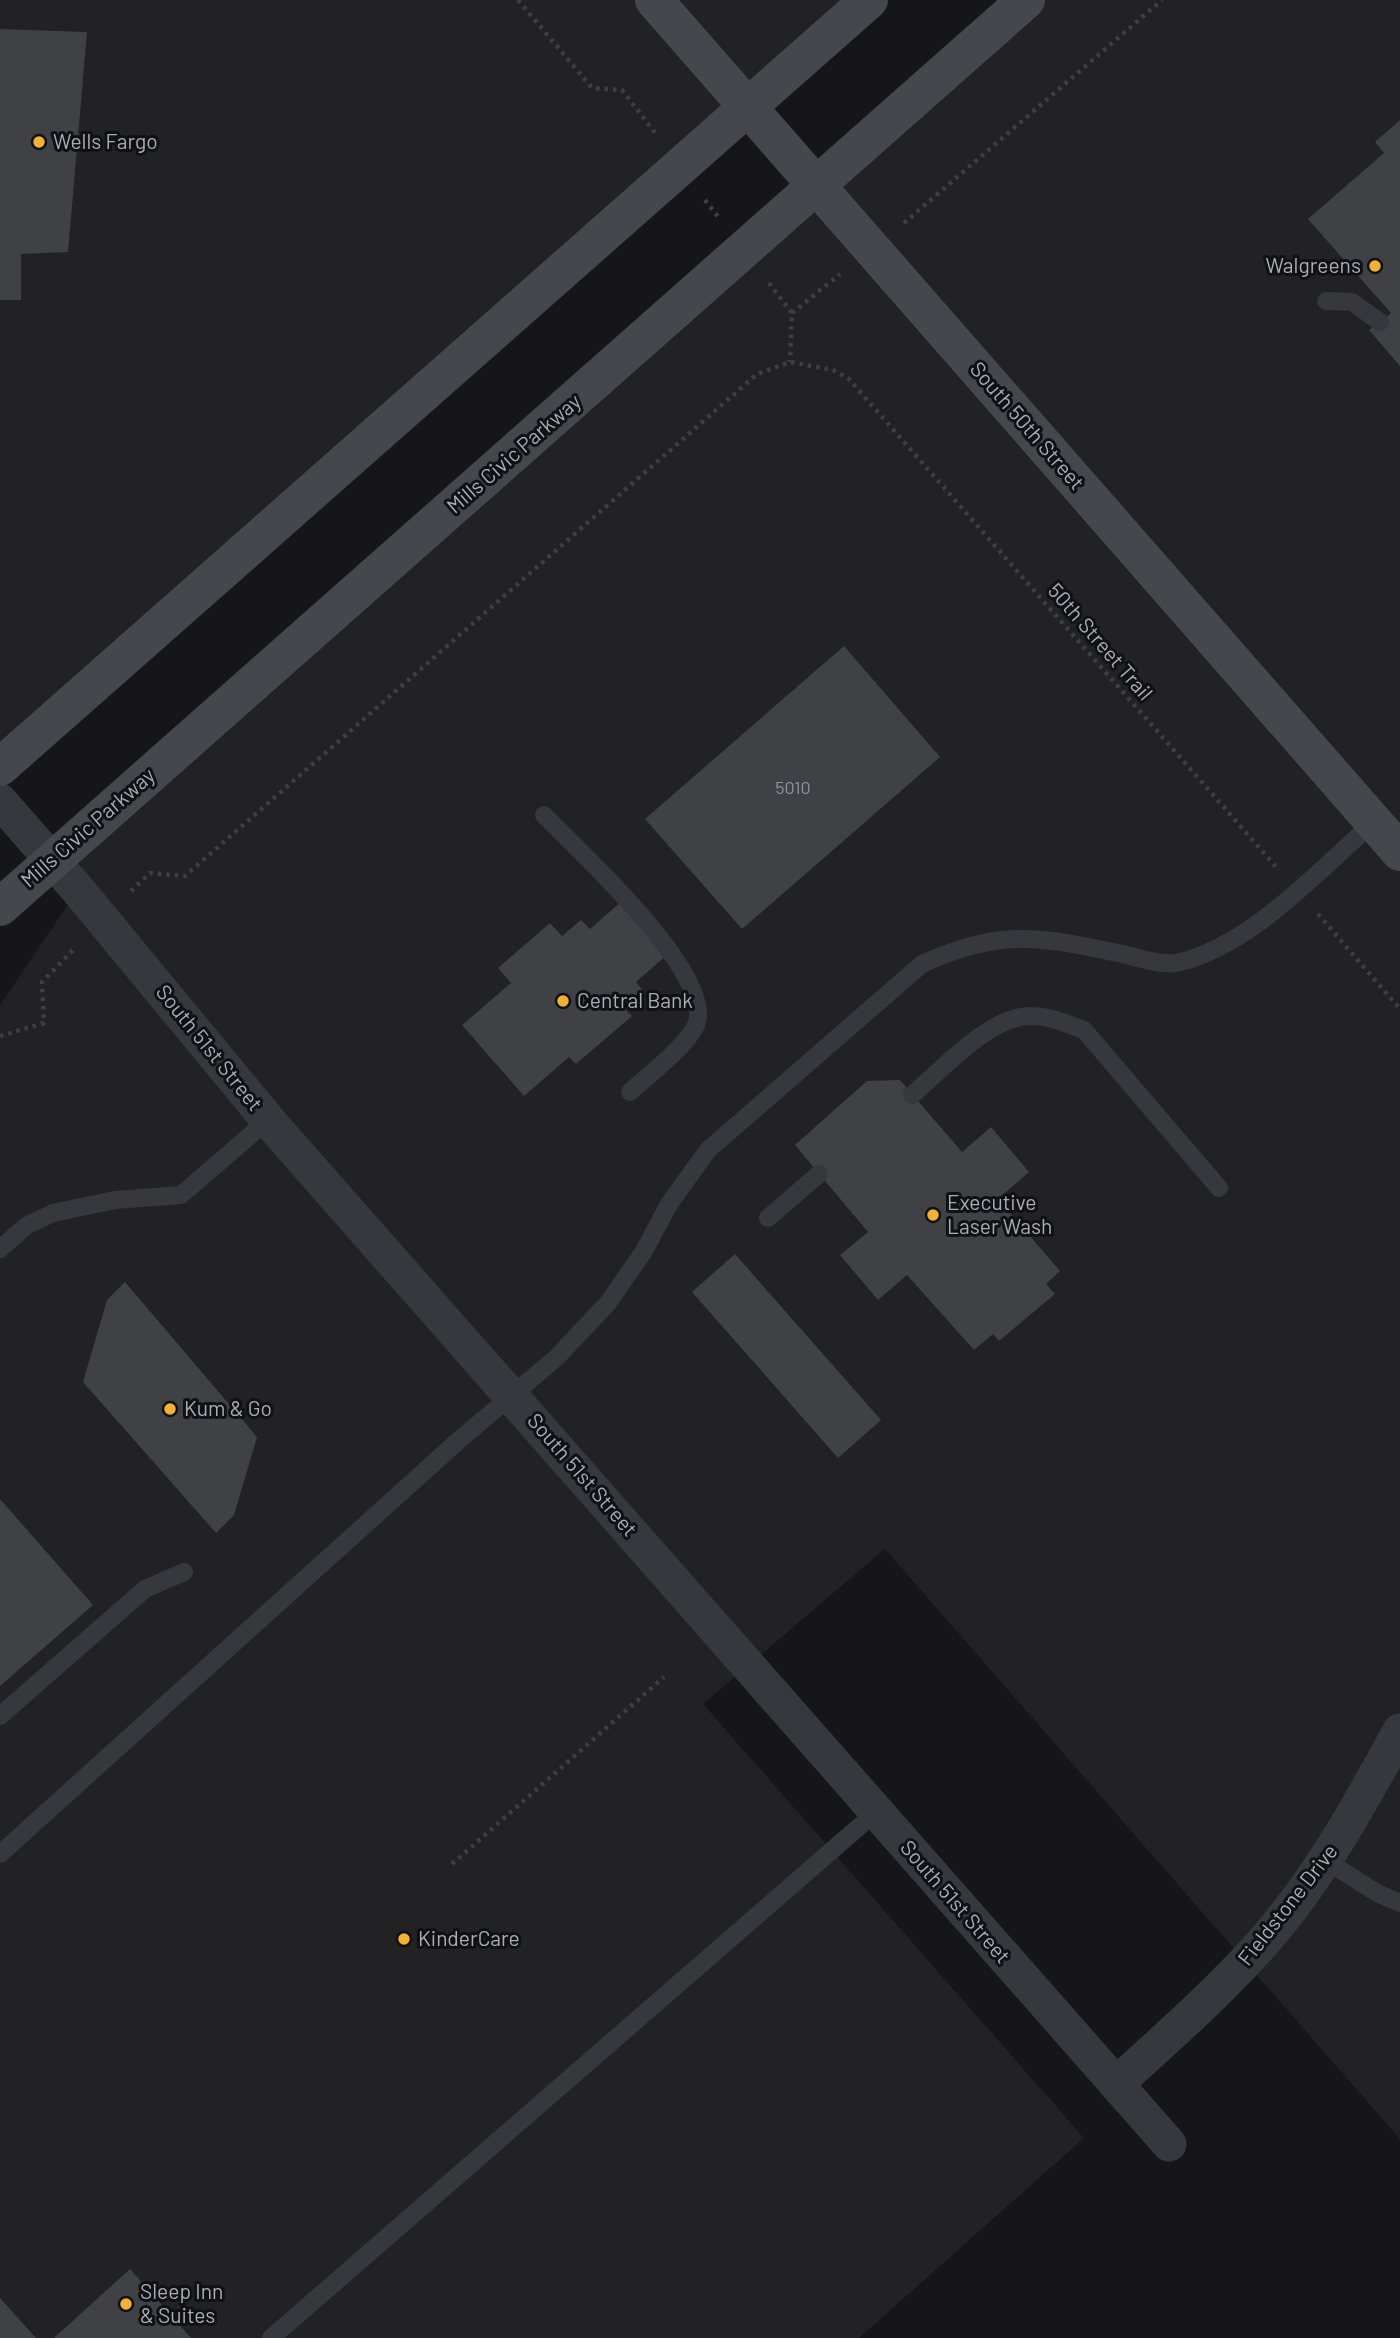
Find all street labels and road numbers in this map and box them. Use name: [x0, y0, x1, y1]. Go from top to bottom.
street label: South 50th Street: [966, 356, 1090, 494]
street label: Mills Civic Parkway: [441, 388, 585, 518]
street label: 50th Street Trail: [1044, 577, 1159, 705]
street label: Mills Civic Parkway: [15, 762, 159, 892]
street label: South 51st Street: [152, 979, 269, 1115]
street label: South 51st Street: [523, 1407, 643, 1541]
street label: South 51st Street: [896, 1834, 1016, 1968]
street label: Fieldstone Drive: [1232, 1838, 1342, 1970]

